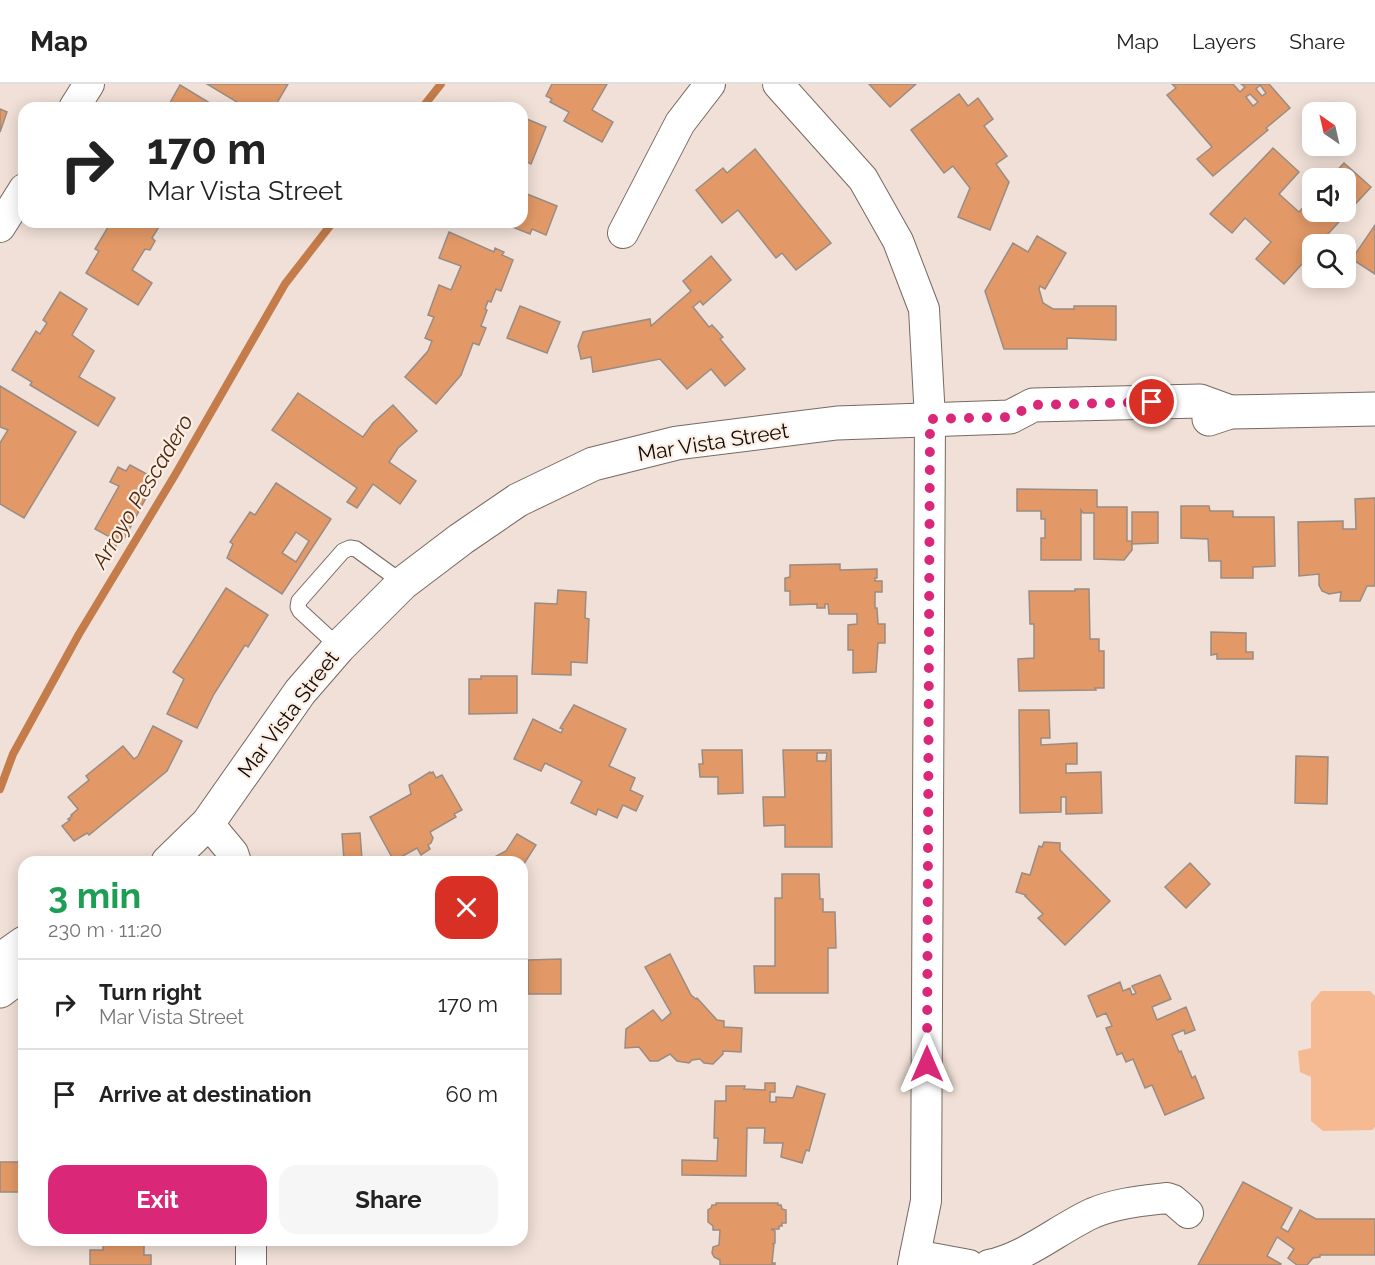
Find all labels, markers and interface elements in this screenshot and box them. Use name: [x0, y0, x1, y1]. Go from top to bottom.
text: Map: [30, 25, 88, 58]
text: Map: [1116, 29, 1159, 54]
text: Layers: [1192, 29, 1256, 54]
text: Share: [1289, 29, 1345, 54]
north arrow: [1302, 102, 1356, 156]
map controls: [1302, 102, 1356, 288]
text: 170 m: [147, 125, 266, 174]
icon: right: [48, 126, 126, 204]
button: sound: [1302, 168, 1356, 222]
text: Mar Vista Street: [147, 175, 343, 206]
button: search: [1302, 234, 1356, 288]
pin: [1126, 376, 1177, 427]
icon: arrive: [1135, 385, 1168, 418]
water label: Arroyo Pescadero: [85, 409, 198, 573]
street label: Mar Vista Street: [636, 418, 790, 466]
street label: Mar Vista Street: [232, 646, 344, 782]
text: 3 min: [48, 874, 141, 916]
button: close: [435, 876, 498, 939]
text: 230 m · 11:20: [48, 918, 162, 942]
text: Turn right: [99, 979, 202, 1005]
icon: right: [48, 988, 81, 1021]
text: 170 m: [438, 991, 498, 1017]
text: Mar Vista Street: [99, 1005, 244, 1029]
position arrow: [895, 1032, 959, 1096]
icon: arrive: [48, 1078, 81, 1111]
text: Arrive at destination: [99, 1081, 312, 1107]
text: 60 m: [445, 1081, 498, 1107]
button: Exit: [48, 1165, 267, 1234]
button: Share: [279, 1165, 498, 1234]

